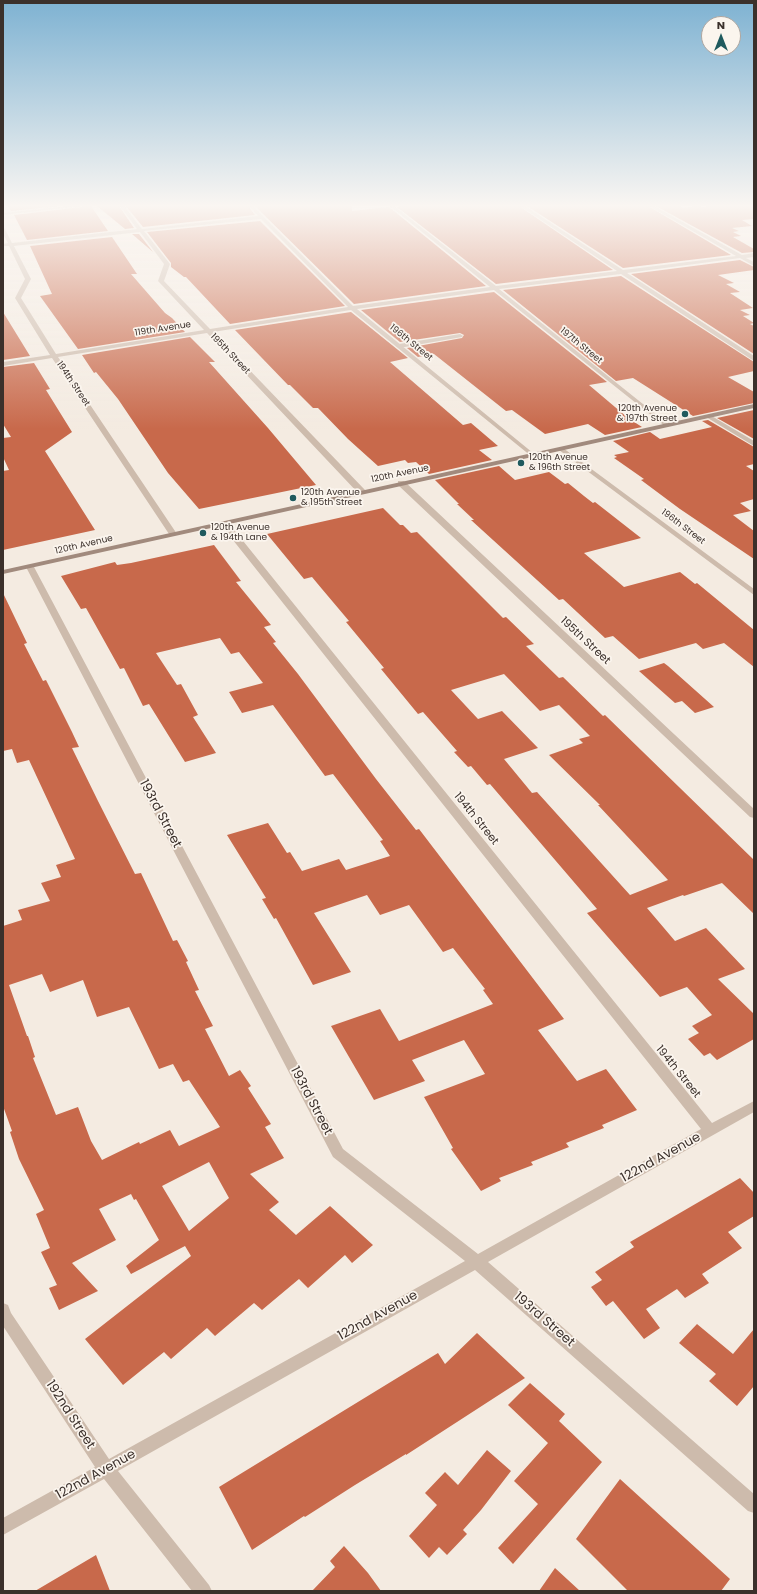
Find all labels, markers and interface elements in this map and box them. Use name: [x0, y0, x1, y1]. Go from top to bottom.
north arrow: [701, 16, 741, 56]
text: N: [717, 17, 725, 33]
street label: 119th Avenue: [134, 319, 192, 339]
street label: 196th Street: [387, 322, 435, 364]
street label: 197th Street: [558, 326, 604, 366]
street label: 195th Street: [208, 332, 252, 376]
street label: 194th Street: [54, 359, 92, 409]
place label: 120th Avenue & 197th Street: [617, 404, 677, 425]
marker: 120th Avenue & 197th Street: [680, 409, 690, 419]
place label: 120th Avenue & 196th Street: [529, 453, 590, 474]
marker: 120th Avenue & 196th Street: [516, 458, 526, 468]
street label: 120th Avenue: [370, 463, 430, 485]
place label: 120th Avenue & 195th Street: [301, 488, 362, 509]
marker: 120th Avenue & 195th Street: [288, 493, 298, 503]
street label: 196th Street: [659, 507, 707, 547]
place label: 120th Avenue & 194th Lane: [211, 523, 270, 544]
marker: 120th Avenue & 194th Lane: [198, 528, 208, 538]
street label: 120th Avenue: [54, 533, 114, 557]
street label: 195th Street: [557, 615, 613, 667]
street label: 193rd Street: [135, 777, 185, 851]
street label: 194th Street: [451, 790, 501, 848]
street label: 194th Street: [653, 1043, 703, 1101]
street label: 193rd Street: [286, 1064, 336, 1138]
street label: 122nd Avenue: [619, 1130, 703, 1186]
street label: 122nd Avenue: [336, 1288, 420, 1344]
street label: 193rd Street: [511, 1289, 577, 1351]
street label: 192nd Street: [42, 1378, 98, 1452]
street label: 122nd Avenue: [54, 1447, 138, 1503]

